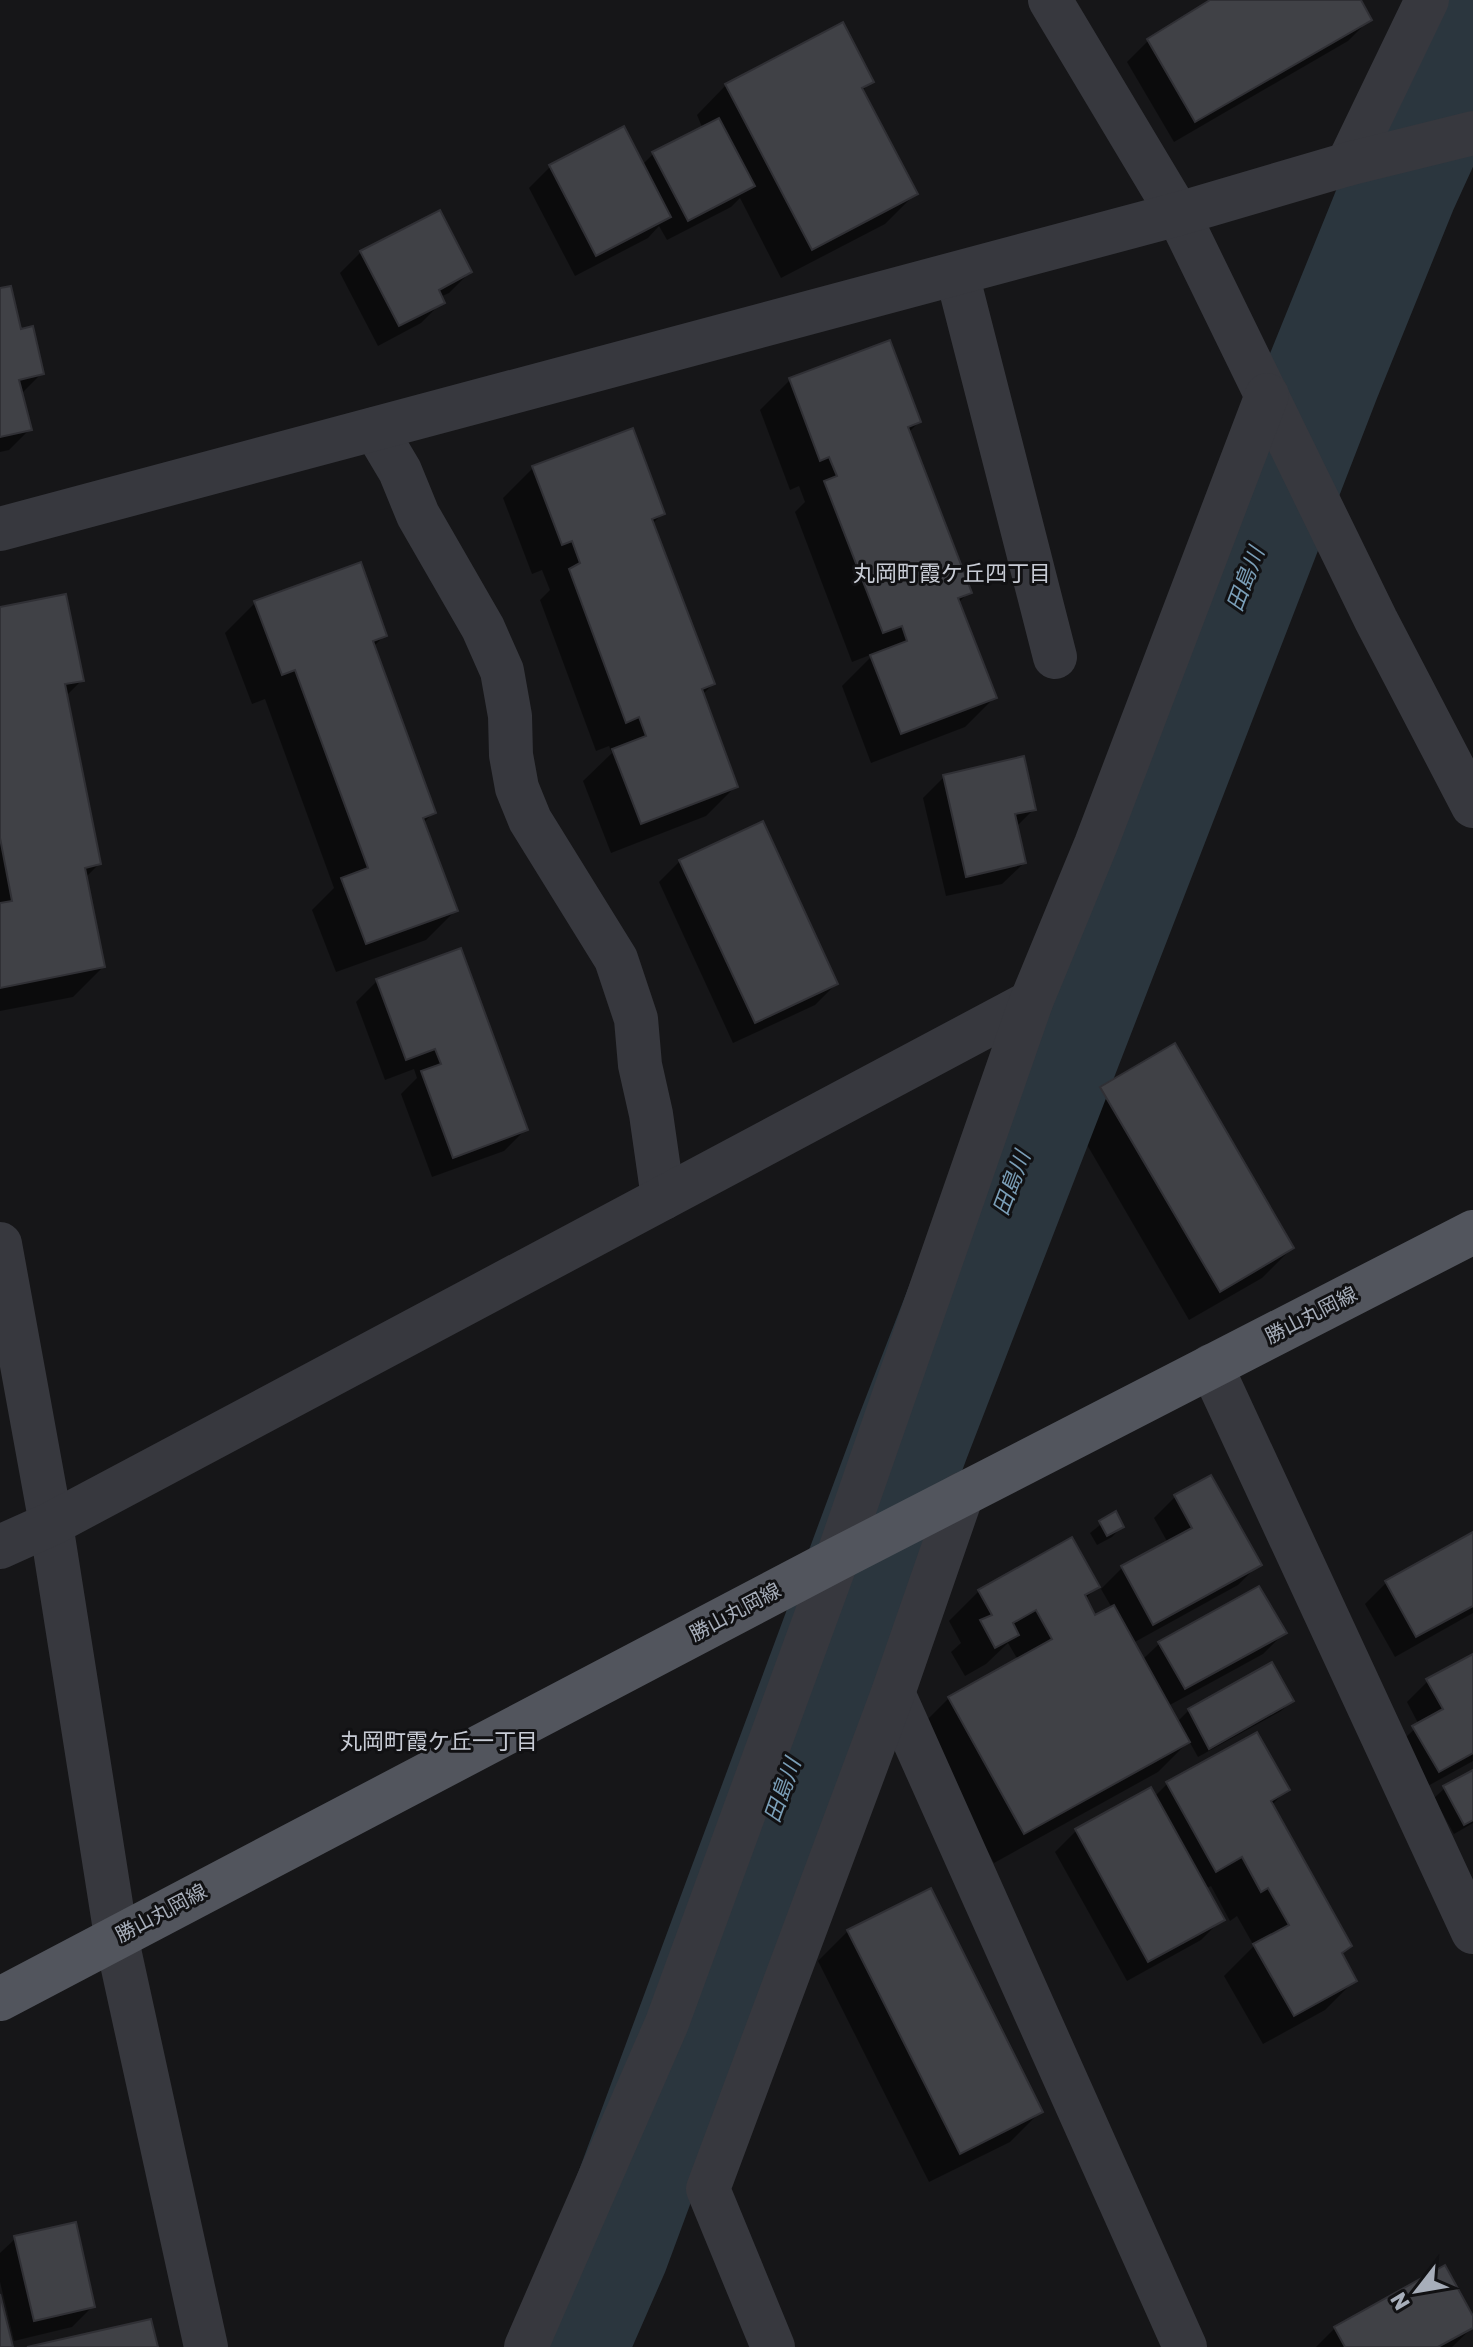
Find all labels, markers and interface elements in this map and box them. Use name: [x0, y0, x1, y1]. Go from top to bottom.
water label: 田島川: [1221, 542, 1271, 615]
district label: 丸岡町霞ケ丘四丁目: [853, 560, 1051, 587]
water label: 田島川: [987, 1146, 1037, 1219]
street label: 勝山丸岡線: [1261, 1282, 1361, 1348]
street label: 勝山丸岡線: [685, 1578, 785, 1646]
district label: 丸岡町霞ケ丘一丁目: [340, 1728, 538, 1755]
water label: 田島川: [758, 1753, 807, 1826]
street label: 勝山丸岡線: [111, 1879, 211, 1947]
north arrow: [1377, 2251, 1457, 2331]
text: N: [1385, 2287, 1416, 2315]

